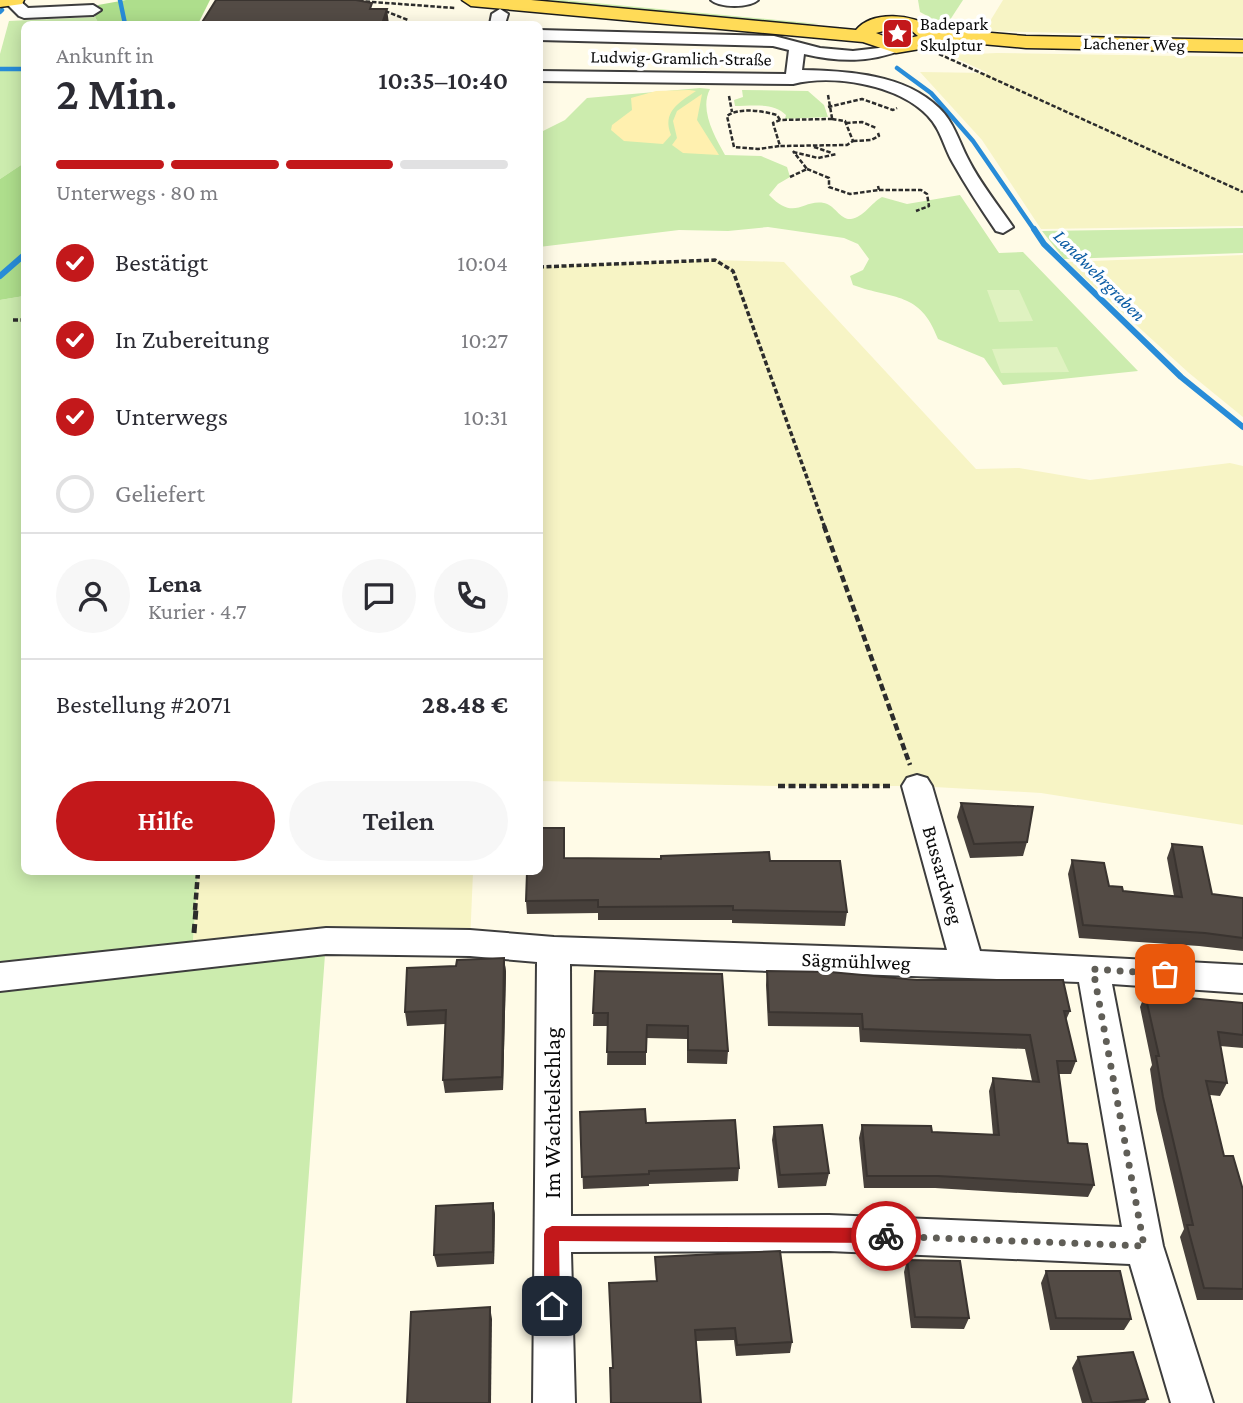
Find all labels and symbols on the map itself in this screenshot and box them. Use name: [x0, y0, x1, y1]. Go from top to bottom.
place label: Badepark Skulptur: [920, 14, 989, 55]
place icon: Badepark Skulptur: [880, 17, 914, 51]
street label: Lachener Weg: [1083, 33, 1185, 55]
street label: Ludwig-Gramlich-Straße: [590, 46, 772, 70]
water label: Landwehrgraben: [1050, 225, 1150, 325]
street label: Bussardweg: [917, 823, 969, 927]
pin: [1135, 944, 1195, 1004]
street label: Sägmühlweg: [801, 947, 911, 975]
street label: Im Wachtelschlag: [538, 1027, 565, 1199]
courier: [851, 1201, 921, 1271]
pin: [522, 1276, 582, 1336]

